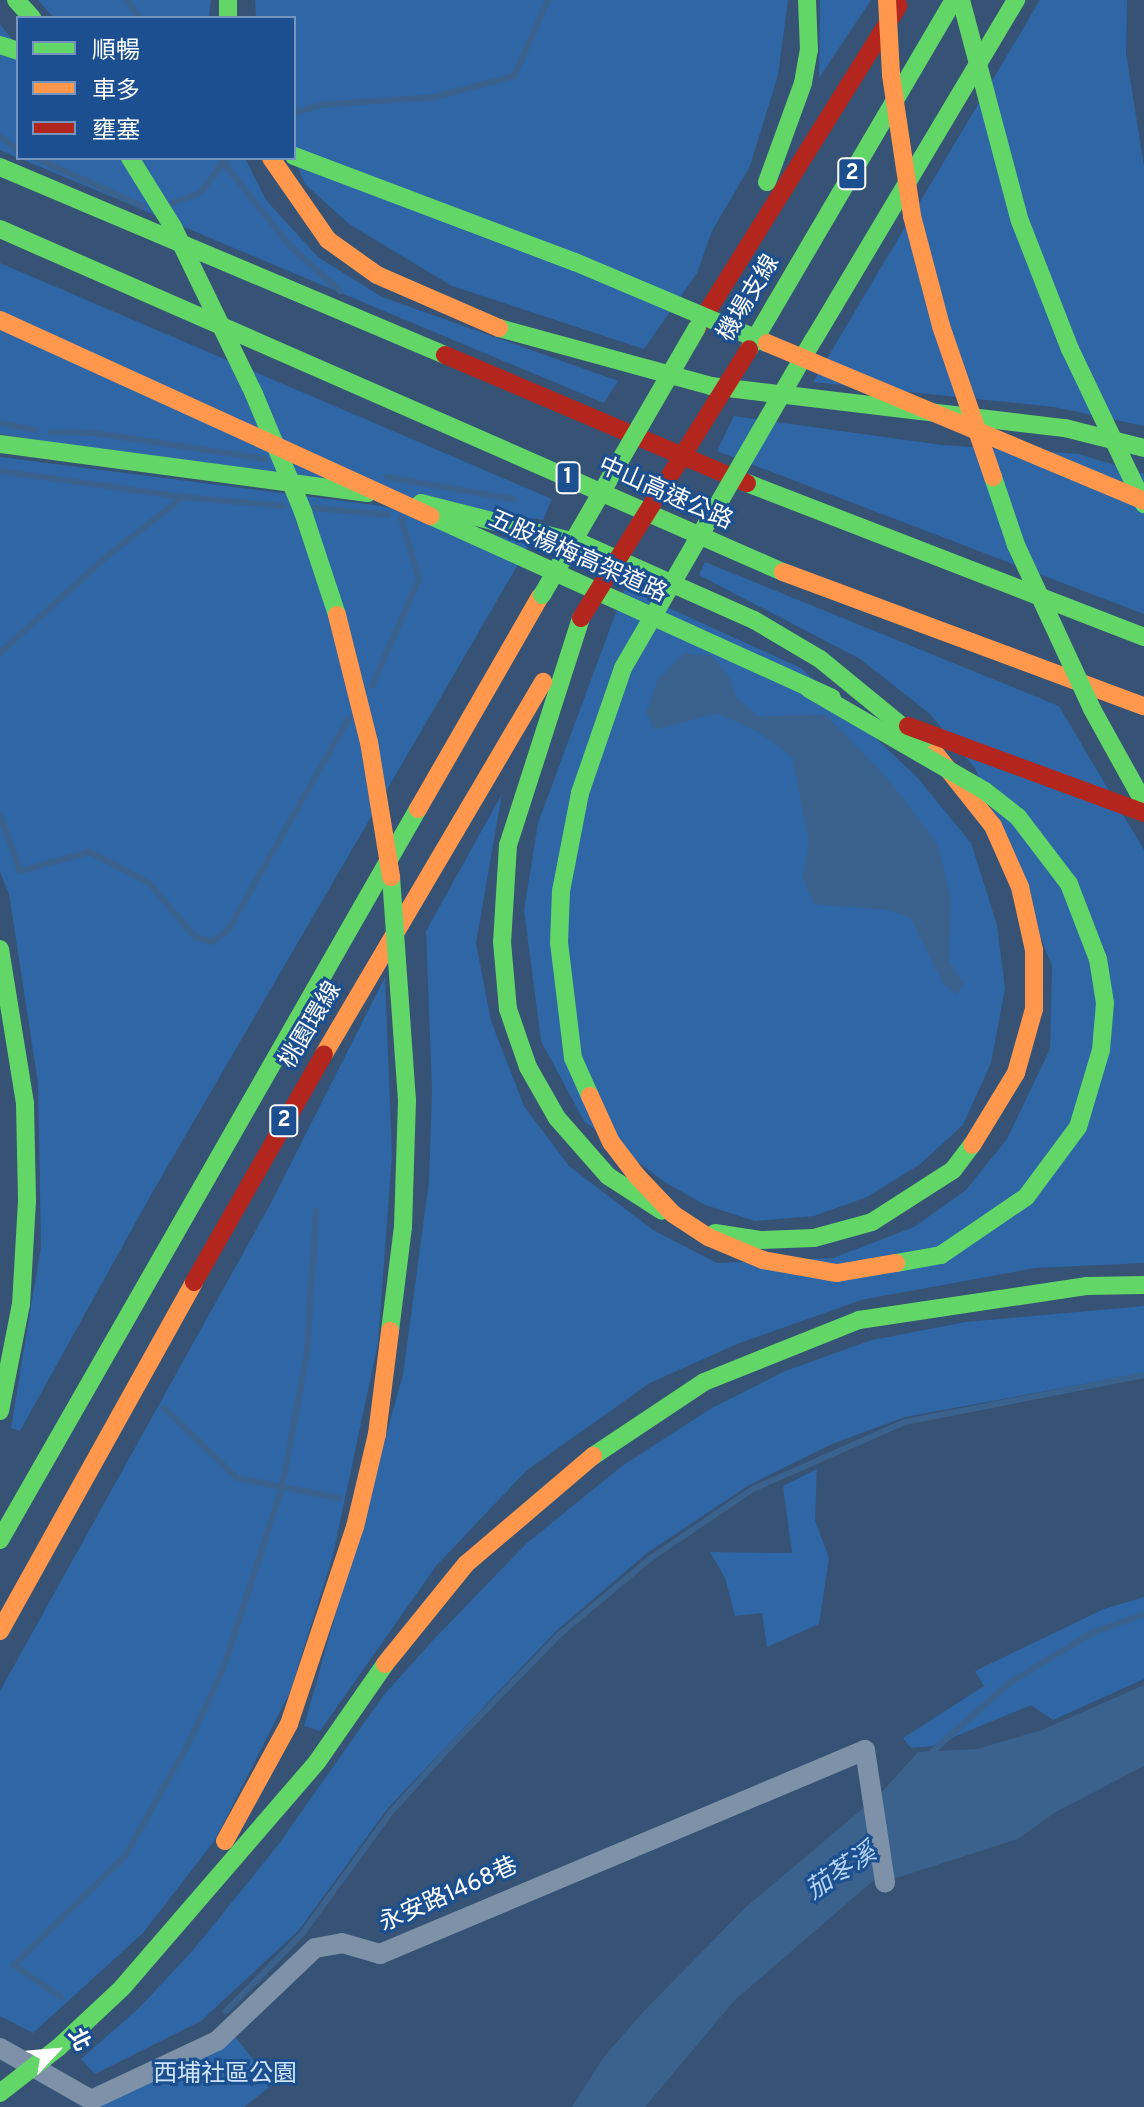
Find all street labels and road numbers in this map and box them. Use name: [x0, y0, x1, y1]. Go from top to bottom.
road number: 2: [836, 156, 868, 192]
street label: 機場支線: [713, 250, 787, 348]
street label: 中山高速公路: [593, 453, 737, 537]
road number: 1: [554, 460, 582, 496]
street label: 五股楊梅高架道路: [483, 506, 671, 610]
street label: 桃園環線: [275, 977, 349, 1075]
road number: 2: [268, 1103, 300, 1139]
street label: 永安路1468巷: [375, 1853, 523, 1939]

